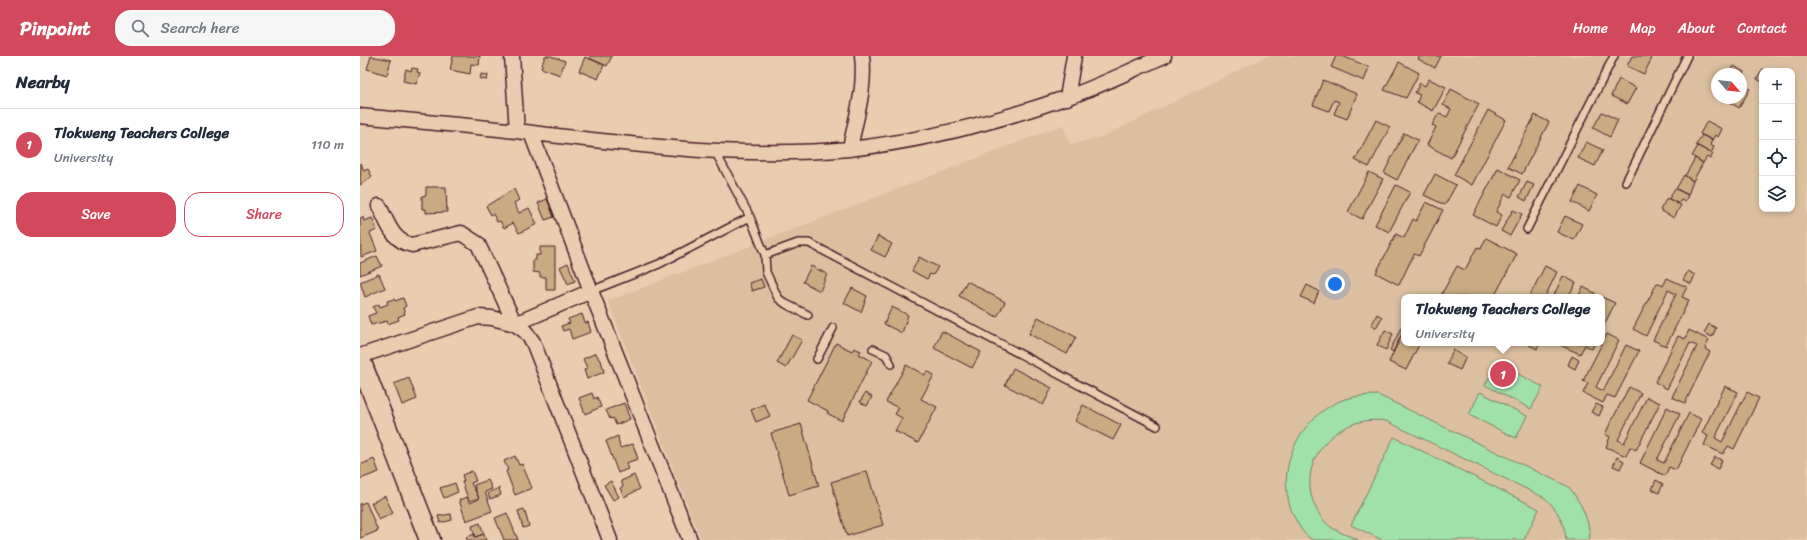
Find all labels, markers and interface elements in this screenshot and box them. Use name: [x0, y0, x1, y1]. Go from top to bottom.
search box: [115, 10, 395, 46]
text: Pinpoint: [20, 12, 91, 45]
text: Search here: [161, 15, 240, 41]
text: Home: [1573, 16, 1608, 41]
text: Map: [1630, 16, 1656, 41]
text: About: [1678, 16, 1715, 41]
text: Contact: [1737, 16, 1787, 41]
icon: search: [129, 17, 151, 39]
text: Nearby: [16, 67, 70, 97]
north arrow: [1711, 68, 1747, 104]
map controls: [1759, 68, 1795, 212]
button: +: [1759, 68, 1795, 104]
button: −: [1759, 104, 1795, 140]
text: Tlokweng Teachers College: [54, 120, 229, 146]
text: 1: [26, 133, 32, 156]
text: 110 m: [311, 133, 344, 156]
button: locate: [1759, 140, 1795, 176]
text: University: [54, 146, 113, 169]
button: layers: [1759, 176, 1795, 212]
button: Save: [16, 192, 176, 237]
button: Share: [184, 192, 344, 237]
your location: [1325, 274, 1345, 294]
popup: [1401, 294, 1605, 346]
text: Tlokweng Teachers College: [1415, 296, 1591, 322]
text: University: [1415, 322, 1475, 345]
pin: 1: [1490, 359, 1516, 389]

